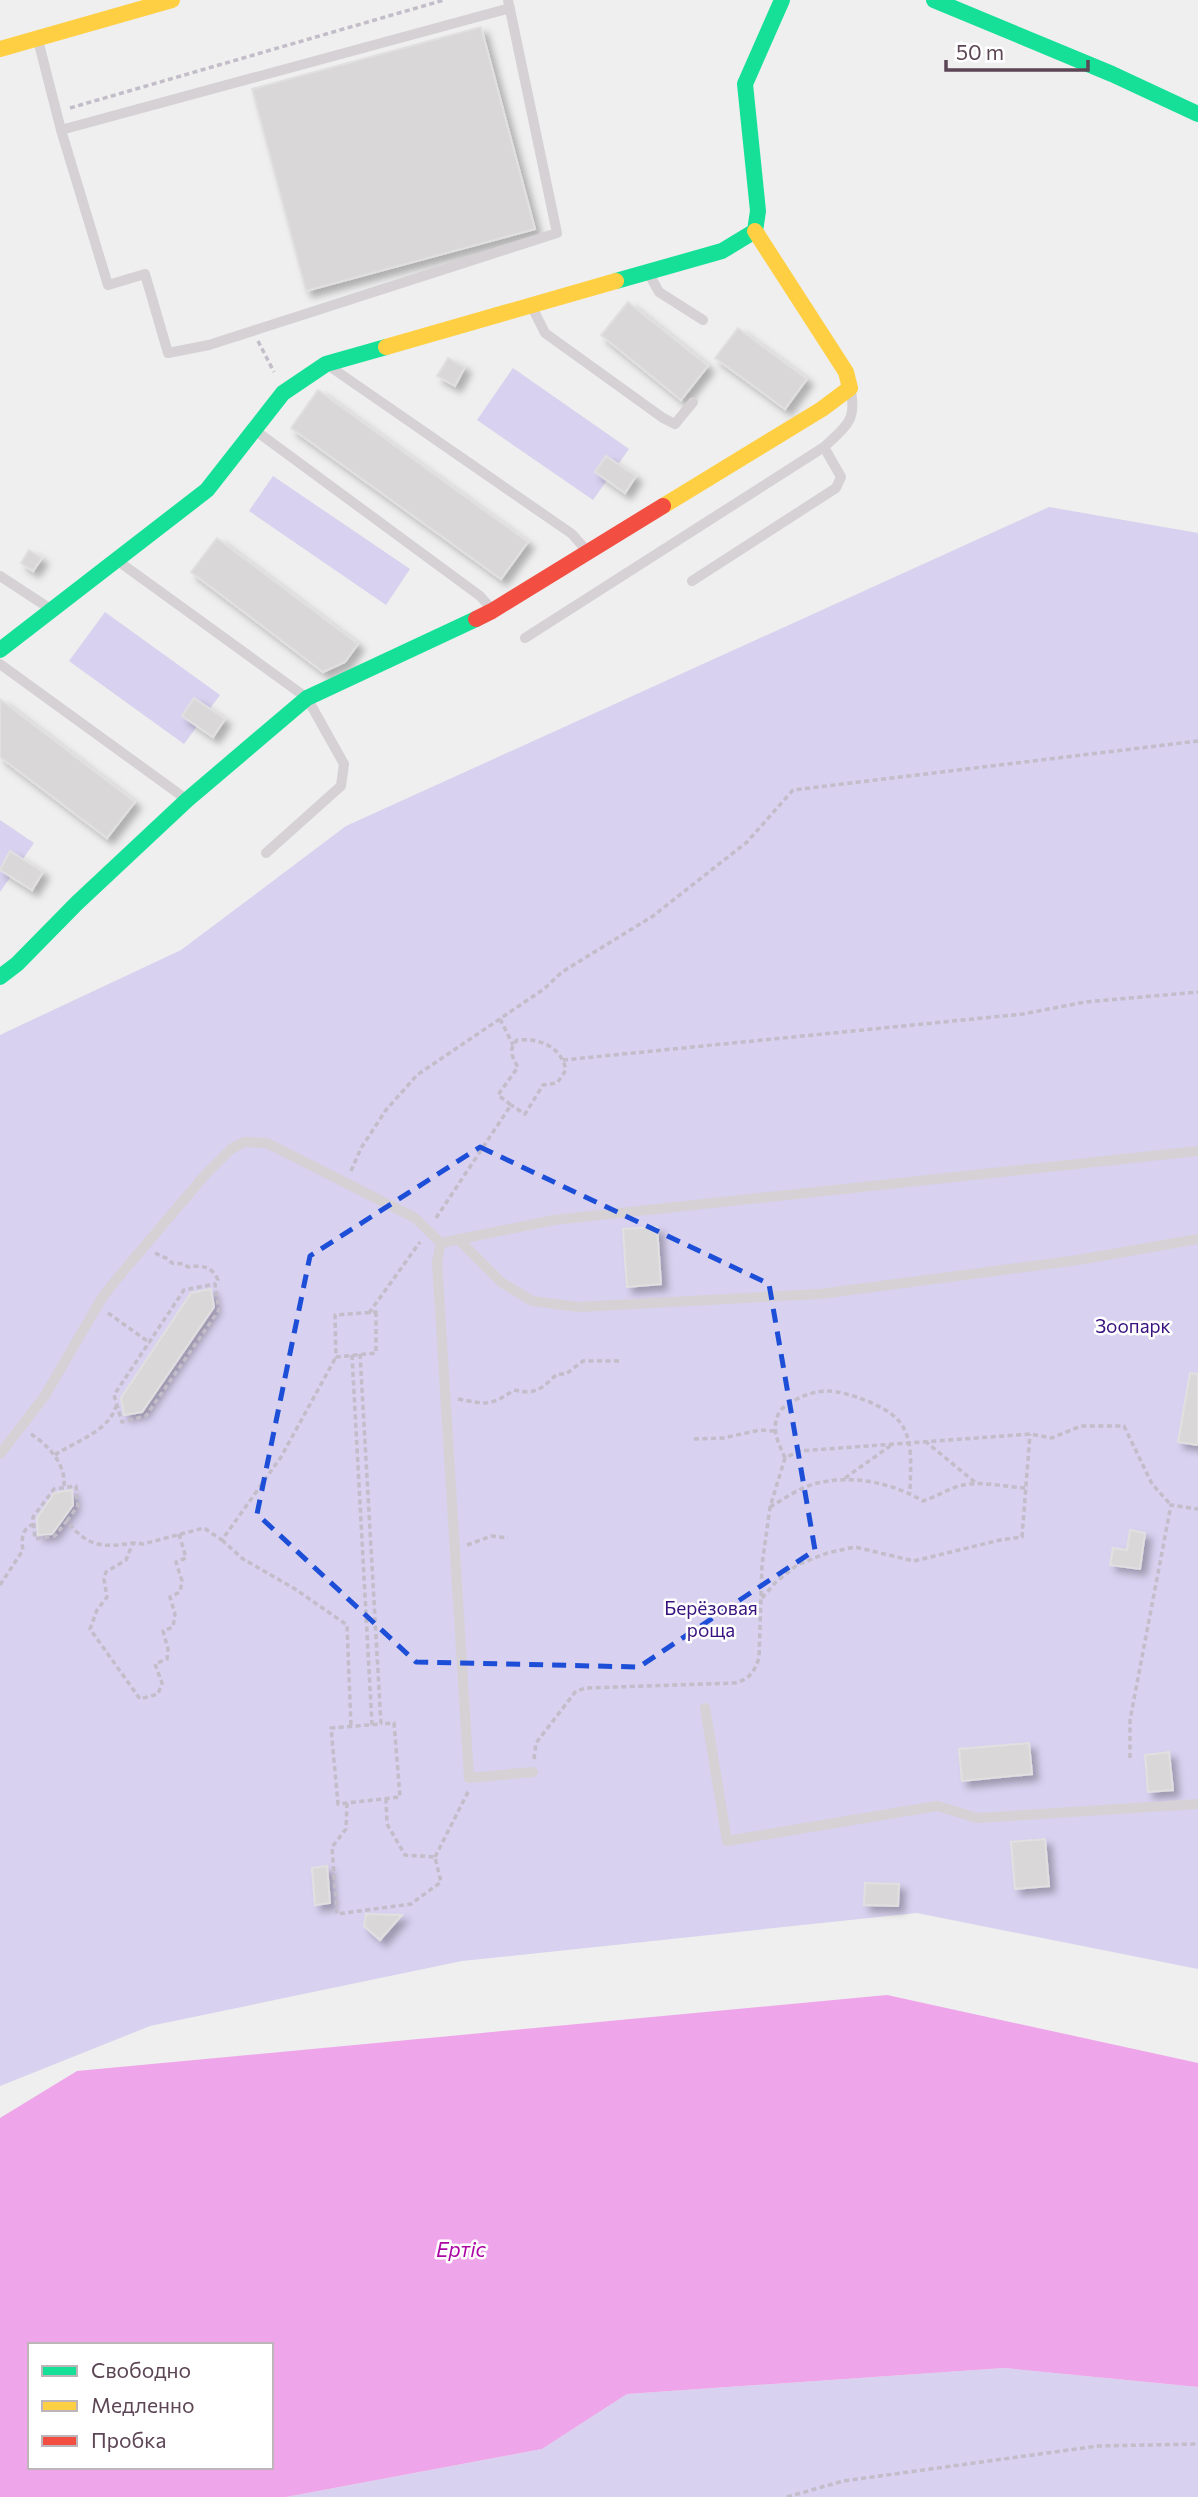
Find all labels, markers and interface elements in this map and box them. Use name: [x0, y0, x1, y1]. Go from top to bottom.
scale bar: [946, 28, 1088, 72]
text: 50 m: [956, 39, 1004, 64]
park label: Зоопарк: [1095, 1314, 1171, 1337]
park label: Берёзовая роща: [664, 1596, 758, 1641]
water label: Ертіс: [436, 2236, 487, 2261]
legend: [28, 2343, 273, 2469]
text: Свободно: [91, 2357, 191, 2382]
text: Медленно: [91, 2392, 195, 2417]
text: Пробка: [91, 2427, 166, 2452]

